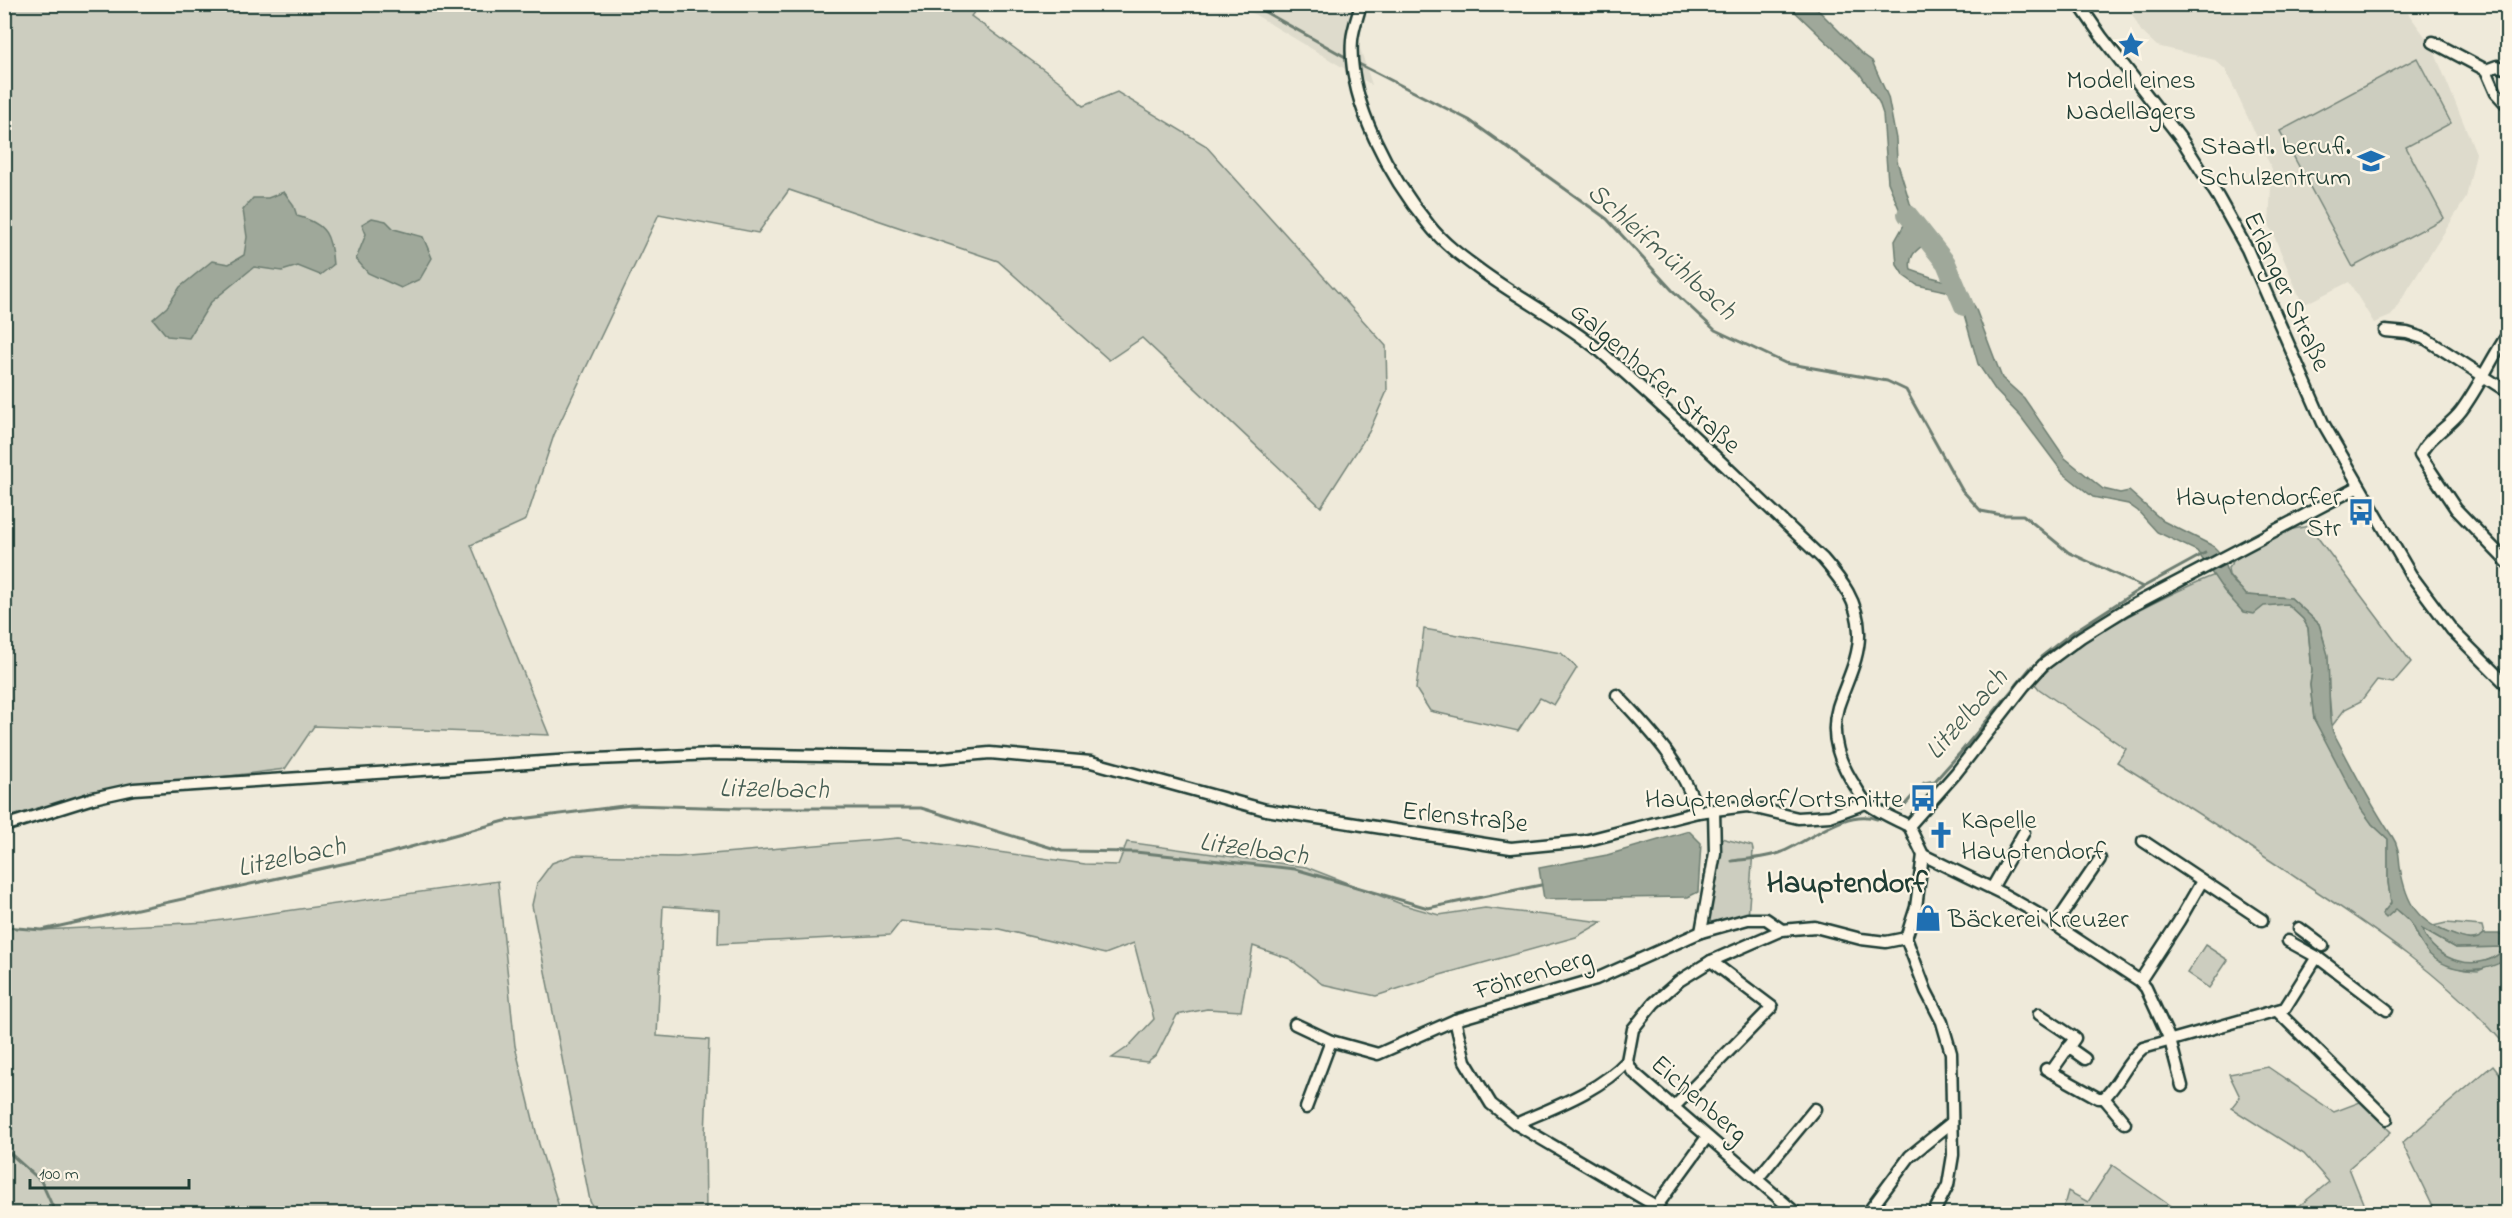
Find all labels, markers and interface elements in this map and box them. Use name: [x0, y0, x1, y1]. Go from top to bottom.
place icon: Modell eines Nadellagers: [2116, 30, 2146, 60]
place label: Modell eines Nadellagers: [2066, 62, 2196, 132]
place label: Staatl. berufl. Schulzentrum: [2198, 128, 2351, 198]
school or university icon: Staatl. berufl. Schulzentrum: [2356, 146, 2386, 176]
water label: Schleifmühlbach: [1577, 174, 1745, 332]
street label: Erlanger Straße: [2232, 206, 2340, 379]
street label: Galgenhofer Straße: [1560, 293, 1749, 465]
place label: Hauptendorfer Str: [2176, 479, 2342, 549]
bus stop icon: Hauptendorfer Str: [2346, 497, 2376, 527]
water label: Litzelbach: [1916, 660, 2019, 770]
water label: Litzelbach: [719, 769, 830, 812]
place label: Hauptendorf/Ortsmitte: [1645, 781, 1904, 820]
bus stop icon: Hauptendorf/Ortsmitte: [1908, 783, 1938, 813]
street label: Erlenstraße: [1400, 792, 1531, 845]
place label: Kapelle Hauptendorf: [1961, 802, 2106, 872]
church icon: Kapelle Hauptendorf: [1926, 820, 1956, 850]
water label: Litzelbach: [1196, 823, 1311, 878]
water label: Litzelbach: [234, 827, 350, 890]
district label: Hauptendorf: [1766, 863, 1929, 907]
place label: Bäckerei Kreuzer: [1947, 901, 2129, 940]
shop icon: Bäckerei Kreuzer: [1913, 903, 1943, 933]
street label: Föhrenberg: [1469, 939, 1598, 1012]
street label: Eichenberg: [1641, 1046, 1756, 1153]
scale bar: [30, 1152, 189, 1190]
text: 100 m: [39, 1162, 79, 1188]

